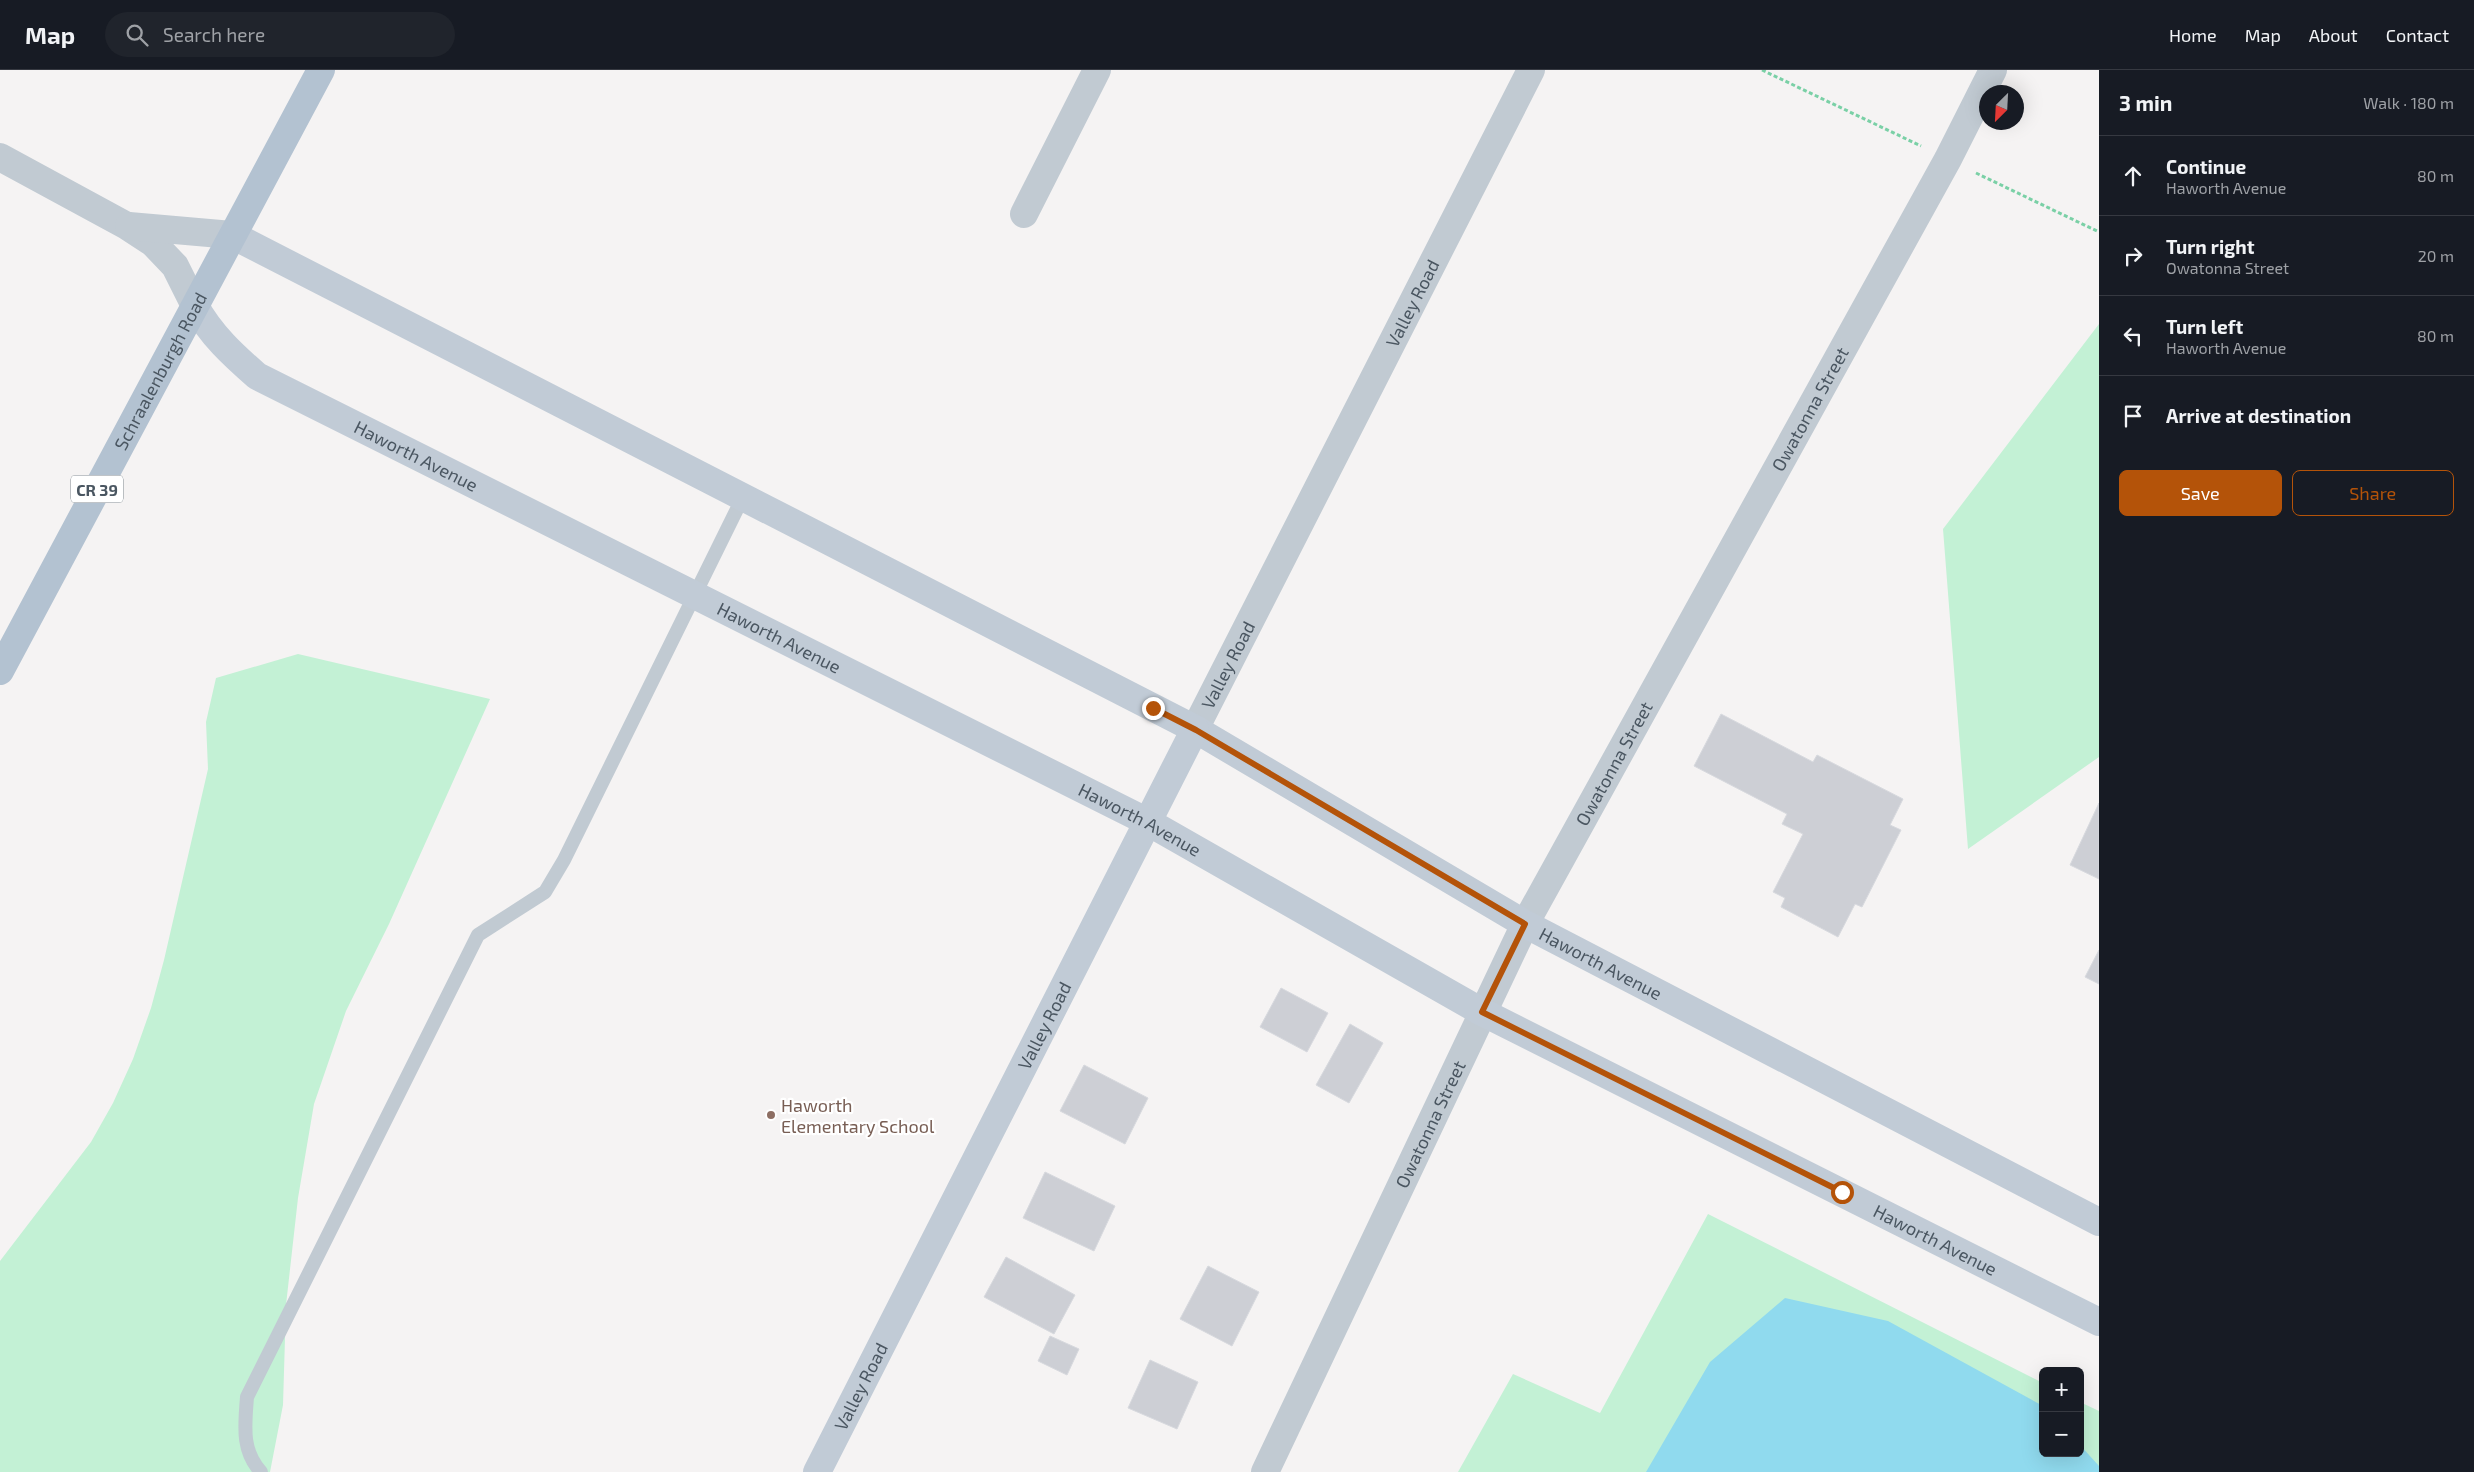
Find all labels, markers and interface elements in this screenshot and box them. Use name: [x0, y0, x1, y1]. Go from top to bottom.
search box: [105, 12, 455, 57]
text: Map: [25, 20, 75, 49]
icon: search: [123, 21, 151, 49]
text: Search here: [163, 23, 265, 46]
text: Home: [2169, 24, 2217, 46]
text: Map: [2245, 24, 2281, 46]
text: About: [2309, 24, 2358, 46]
text: Contact: [2386, 24, 2449, 46]
north arrow: [1979, 85, 2024, 130]
text: 3 min: [2119, 90, 2172, 115]
text: Walk · 180 m: [2363, 93, 2454, 112]
text: Continue: [2166, 155, 2246, 178]
icon: ahead: [2119, 162, 2147, 190]
text: 80 m: [2417, 166, 2454, 185]
text: Haworth Avenue: [2166, 178, 2286, 197]
text: Turn right: [2166, 235, 2254, 258]
icon: right: [2119, 242, 2147, 270]
text: 20 m: [2418, 246, 2454, 265]
street label: Valley Road: [1381, 256, 1444, 351]
text: Owatonna Street: [2166, 258, 2289, 277]
street label: Schraalenburgh Road: [109, 288, 211, 454]
text: Turn left: [2166, 315, 2243, 338]
icon: left: [2119, 322, 2147, 350]
text: 80 m: [2417, 326, 2454, 345]
text: Haworth Avenue: [2166, 338, 2286, 357]
street label: Owatonna Street: [1767, 343, 1853, 475]
icon: arrive: [2119, 402, 2147, 430]
text: Arrive at destination: [2166, 404, 2351, 427]
street label: Haworth Avenue: [351, 416, 482, 496]
button: Save: [2119, 470, 2282, 516]
button: Share: [2292, 470, 2454, 516]
road number: CR 39: [71, 476, 123, 502]
street label: Haworth Avenue: [714, 597, 845, 678]
street label: Valley Road: [1196, 617, 1259, 712]
route end: [1142, 697, 1165, 720]
street label: Owatonna Street: [1571, 697, 1657, 829]
street label: Haworth Avenue: [1075, 778, 1205, 861]
street label: Haworth Avenue: [1536, 922, 1666, 1004]
street label: Valley Road: [1013, 978, 1076, 1073]
street label: Owatonna Street: [1390, 1057, 1470, 1192]
place label: Haworth Elementary School: [781, 1094, 935, 1137]
marker: Haworth Elementary School: [765, 1109, 777, 1121]
route start: [1831, 1181, 1854, 1204]
street label: Haworth Avenue: [1870, 1200, 2001, 1280]
street label: Valley Road: [829, 1339, 892, 1434]
map controls: [2039, 1367, 2084, 1457]
button: +: [2039, 1367, 2084, 1412]
button: −: [2039, 1412, 2084, 1457]

